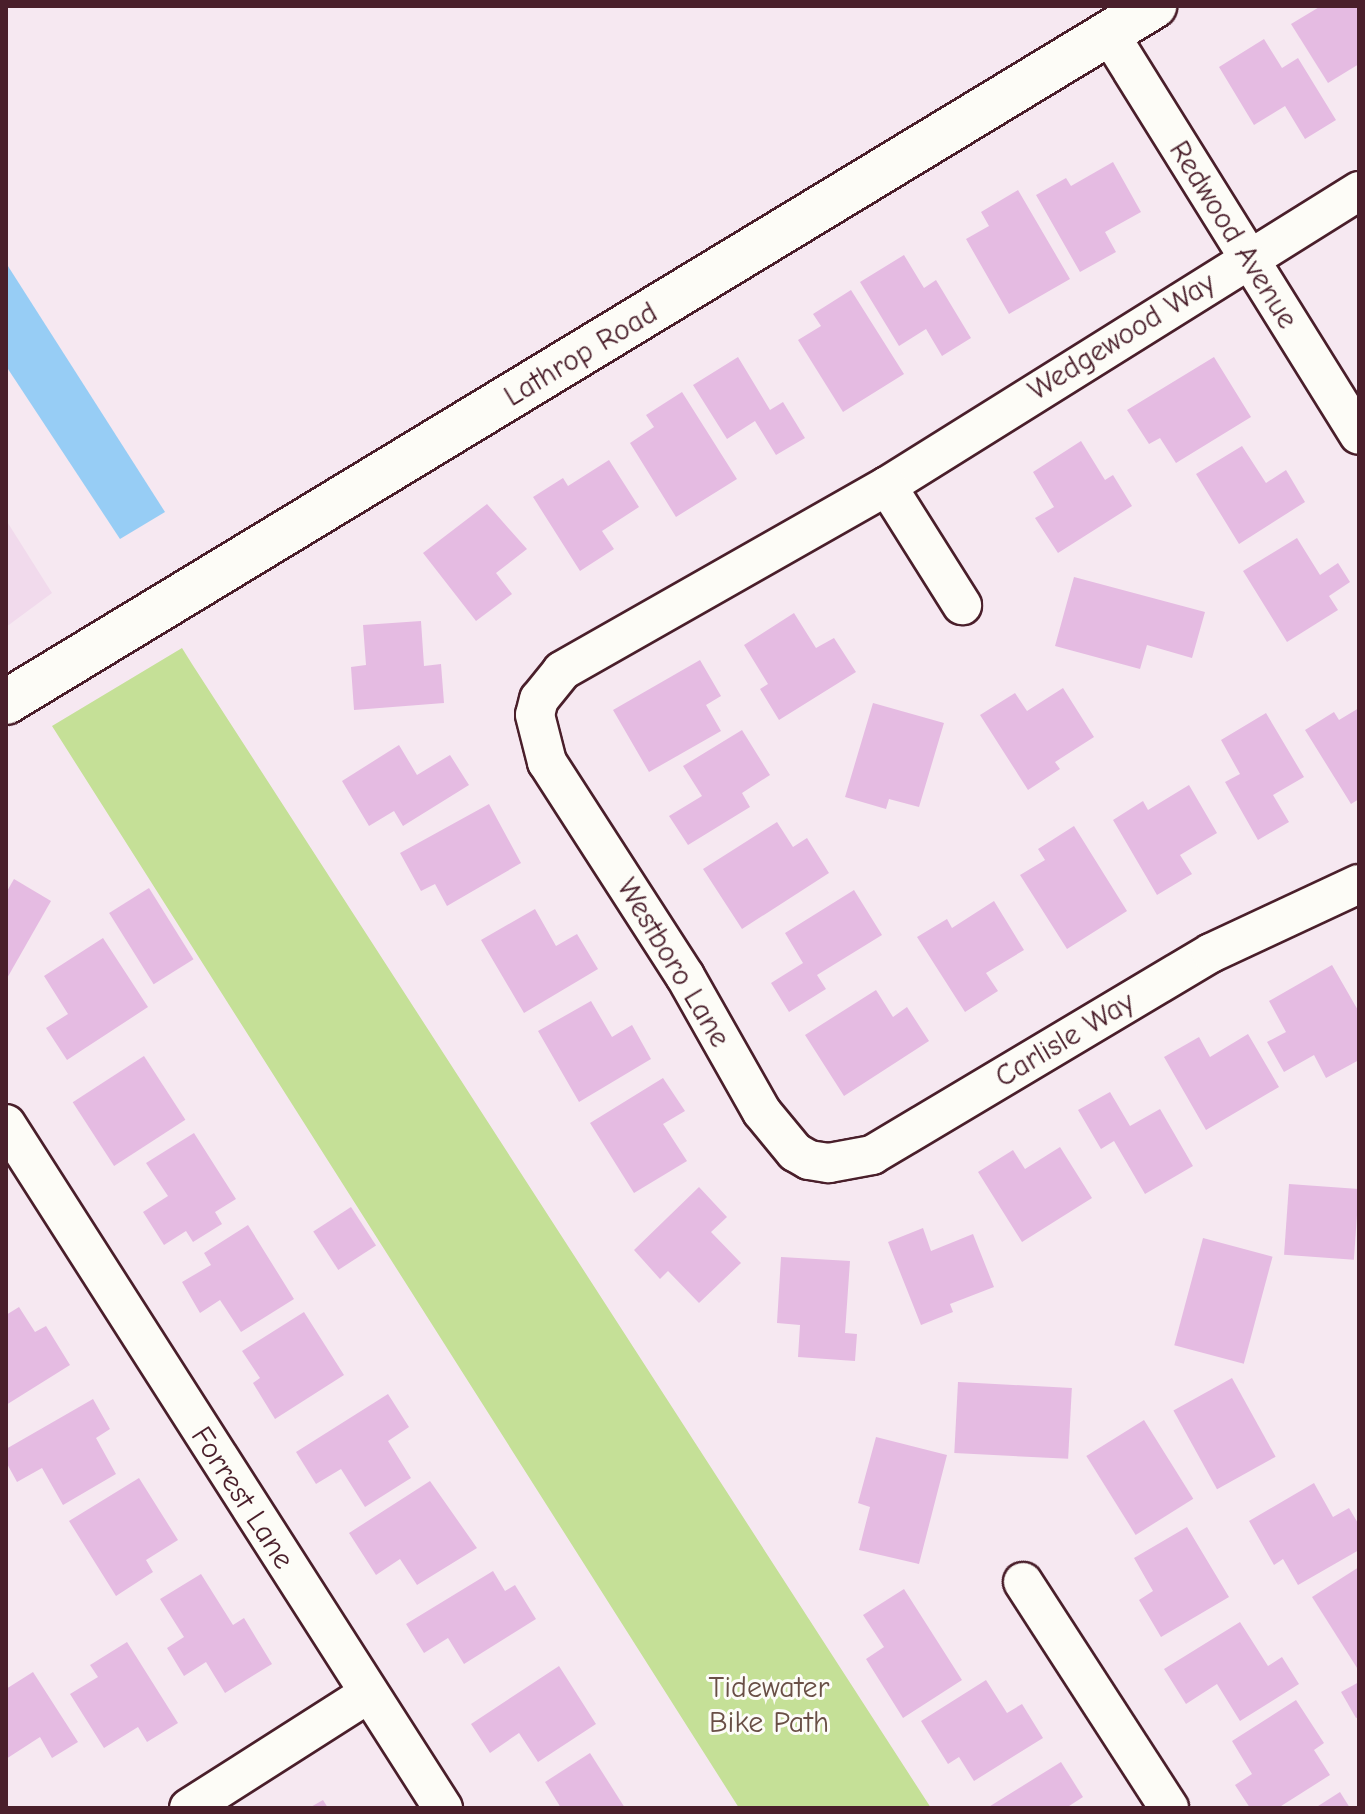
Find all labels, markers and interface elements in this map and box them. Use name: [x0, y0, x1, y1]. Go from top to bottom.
street label: Redwood Avenue: [1161, 134, 1305, 336]
street label: Wedgewood Way: [1022, 265, 1222, 409]
street label: Lathrop Road: [498, 295, 664, 415]
street label: Westboro Lane: [608, 872, 738, 1054]
street label: Carlisle Way: [989, 984, 1141, 1096]
street label: Forrest Lane: [183, 1420, 301, 1576]
park label: Tidewater Bike Path: [709, 1670, 829, 1740]

